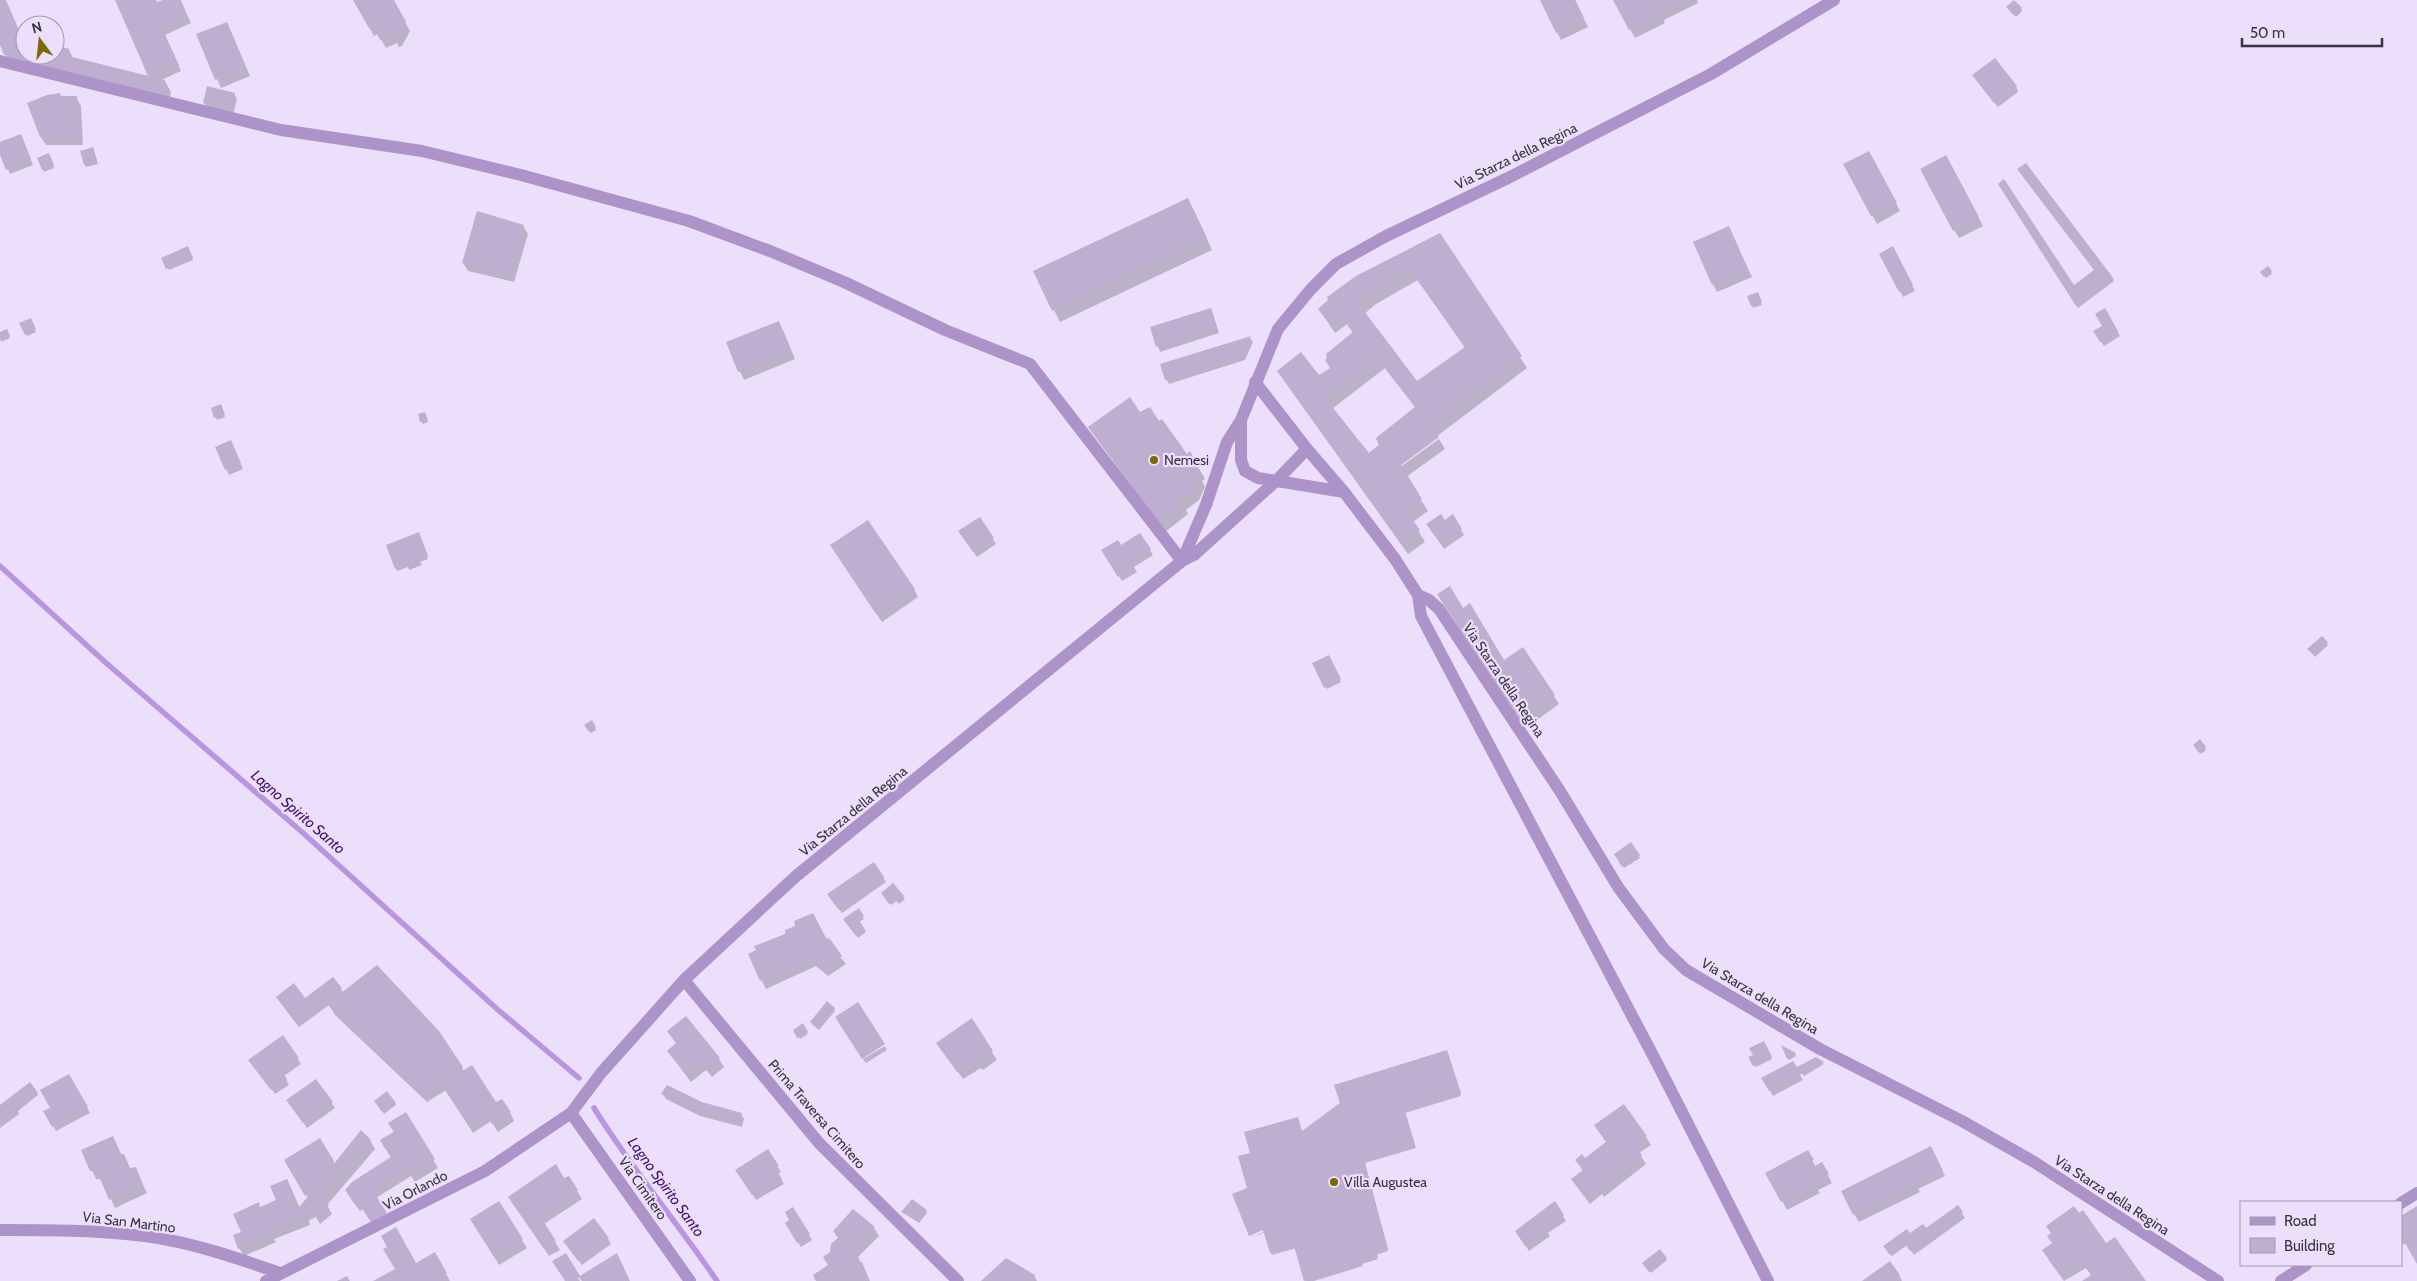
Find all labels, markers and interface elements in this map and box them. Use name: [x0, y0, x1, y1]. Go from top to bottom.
north arrow: [15, 15, 65, 65]
scale bar: [2242, 15, 2382, 47]
text: N: [30, 17, 44, 37]
text: 50 m: [2250, 24, 2285, 42]
street label: Via Starza della Regina: [1452, 118, 1580, 193]
place label: Nemesi: [1164, 451, 1209, 469]
marker: Nemesi: [1148, 454, 1160, 466]
street label: Via Starza della Regina: [1459, 619, 1549, 741]
street label: Via Starza della Regina: [795, 762, 911, 860]
water label: Lagno Spirito Santo: [247, 766, 349, 858]
street label: Via Starza della Regina: [1698, 954, 1822, 1038]
street label: Prima Traversa Cimitero: [764, 1055, 870, 1173]
water label: Lagno Spirito Santo: [624, 1134, 708, 1241]
street label: Via Starza della Regina: [2051, 1151, 2173, 1239]
street label: Via Cimitero: [615, 1153, 671, 1223]
street label: Via Orlando: [380, 1166, 451, 1214]
place label: Villa Augustea: [1344, 1173, 1427, 1191]
marker: Villa Augustea: [1328, 1176, 1340, 1188]
legend: [2240, 1201, 2402, 1266]
street label: Via San Martino: [81, 1207, 177, 1237]
text: Road: [2284, 1212, 2317, 1230]
text: Building: [2284, 1237, 2335, 1255]

